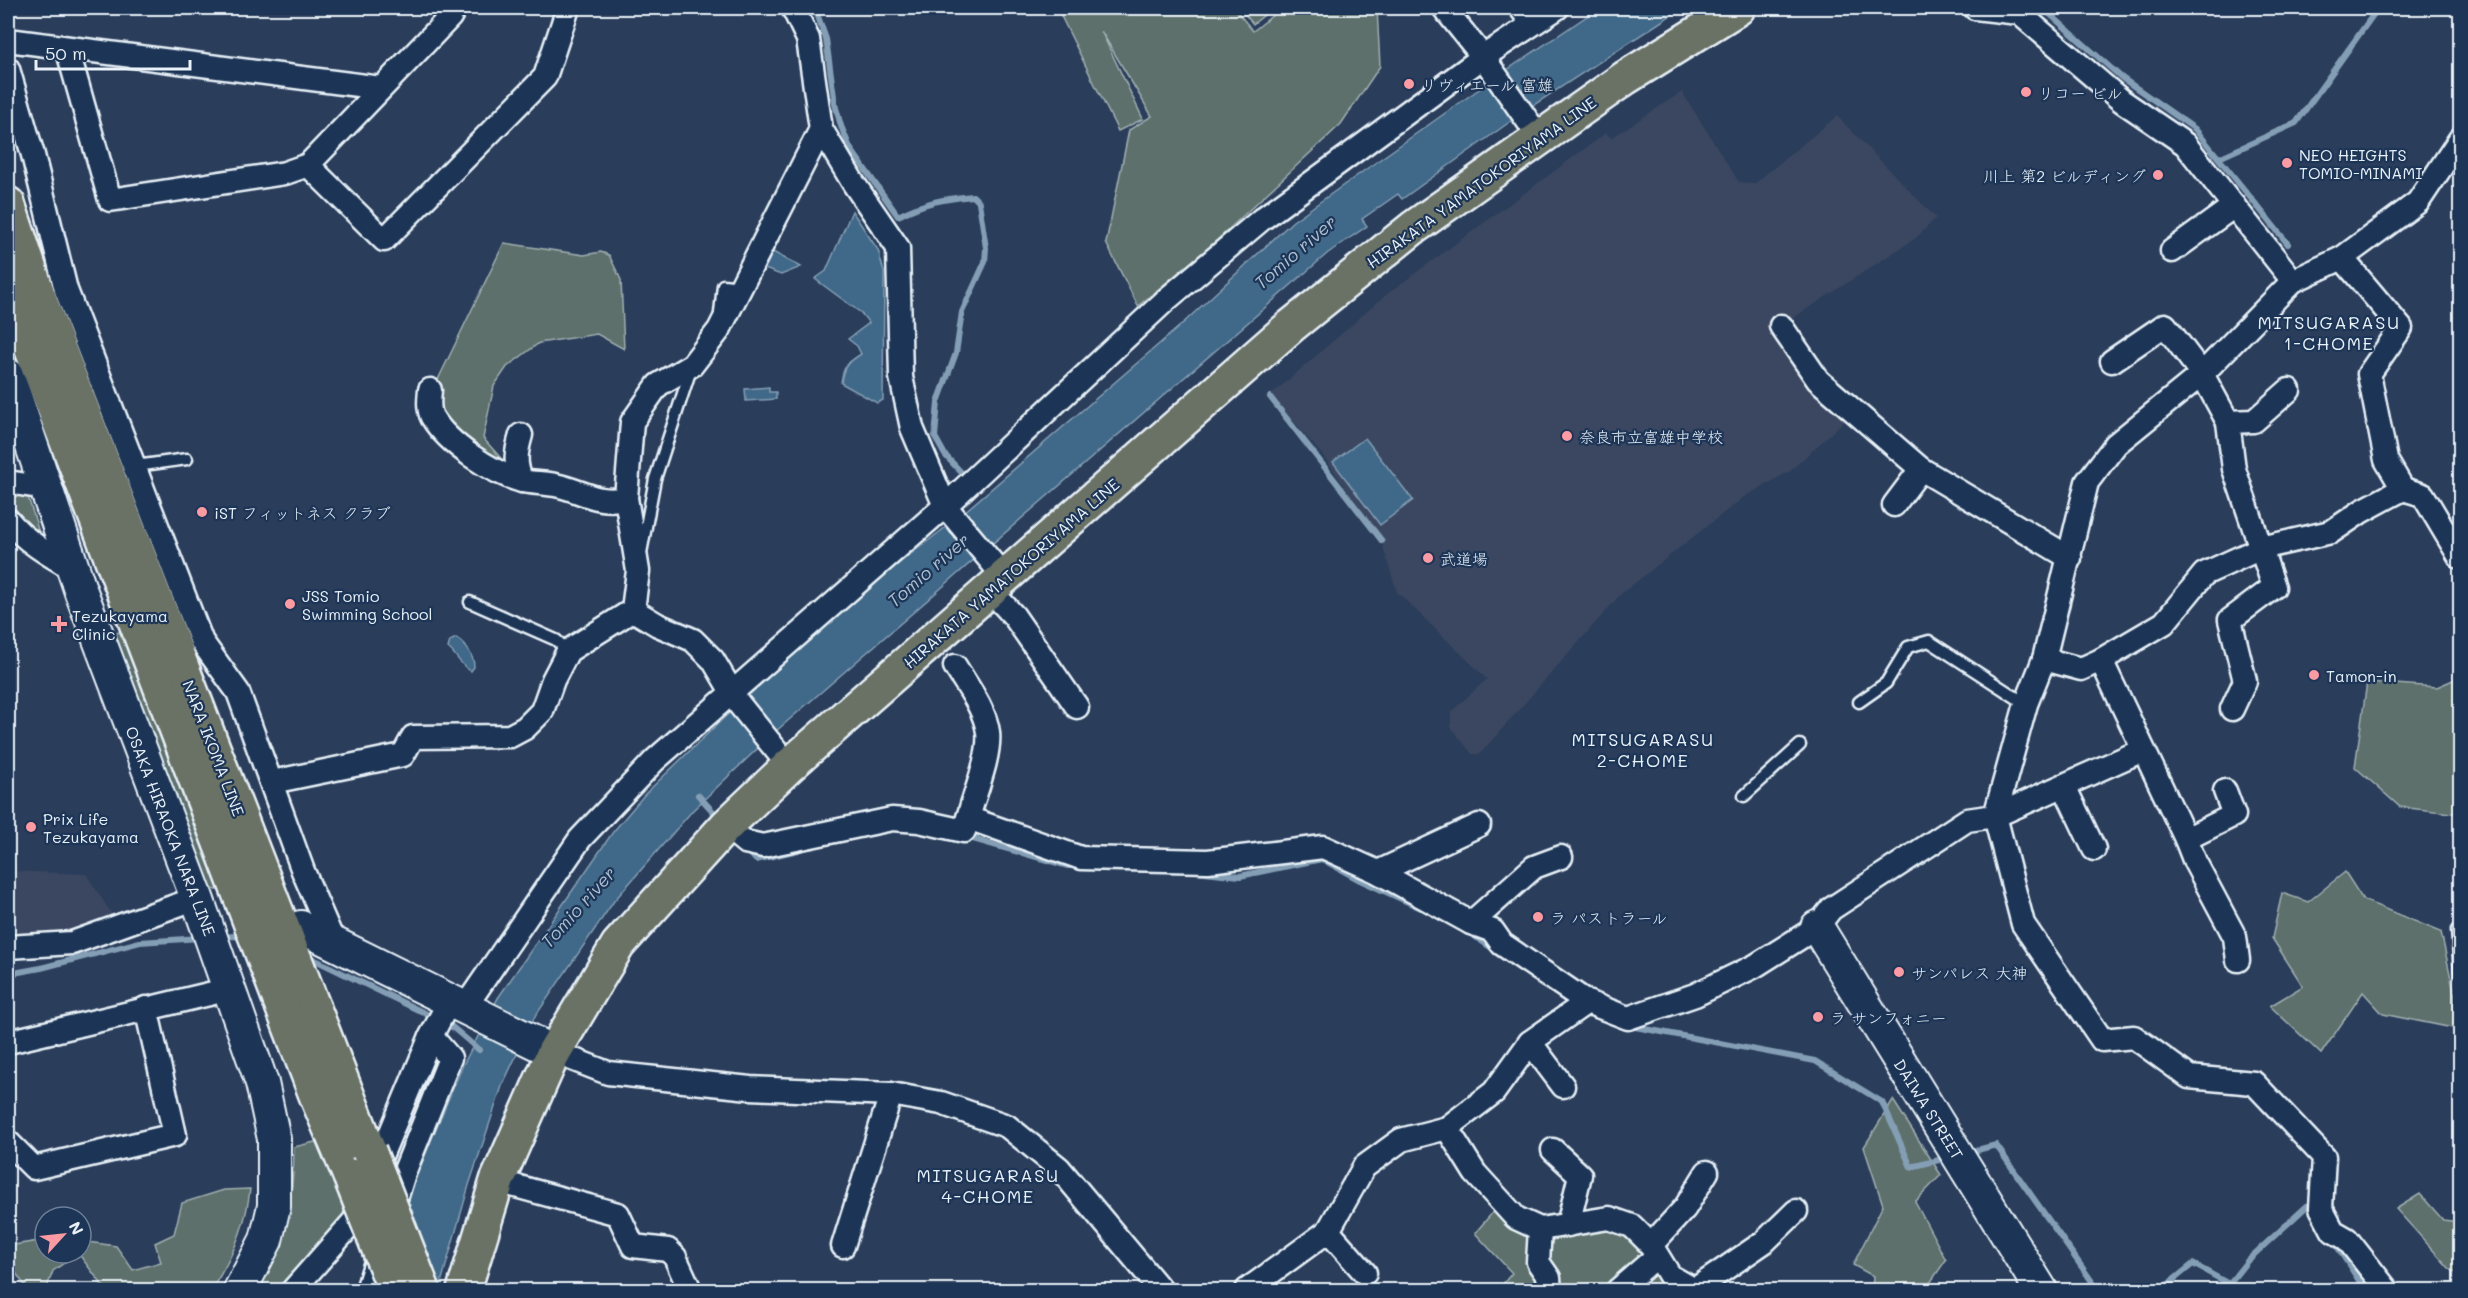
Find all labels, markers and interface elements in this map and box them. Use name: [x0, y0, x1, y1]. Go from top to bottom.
scale bar: [36, 33, 190, 71]
text: 50 m: [45, 41, 87, 65]
place label: リヴィエール 富雄: [1421, 74, 1553, 95]
marker: リヴィエール 富雄: [1402, 77, 1416, 91]
place label: リコー ビル: [2038, 82, 2123, 103]
marker: リコー ビル: [2019, 85, 2033, 99]
street label: HIRAKATA YAMATOKORIYAMA LINE: [1362, 91, 1600, 273]
place label: NEO HEIGHTS TOMIO-MINAMI: [2299, 144, 2422, 183]
marker: NEO HEIGHTS TOMIO-MINAMI: [2280, 156, 2294, 170]
place label: 川上 第2 ビルディング: [1983, 165, 2146, 186]
marker: 川上 第2 ビルディング: [2151, 168, 2165, 182]
water label: Tomio river: [1249, 210, 1341, 294]
district label: MITSUGARASU 1-CHOME: [2258, 310, 2400, 355]
place label: 奈良市立富雄中学校: [1579, 426, 1723, 447]
marker: 奈良市立富雄中学校: [1560, 429, 1574, 443]
street label: HIRAKATA YAMATOKORIYAMA LINE: [899, 474, 1123, 672]
place label: iST フィットネス クラブ: [214, 502, 391, 523]
marker: iST フィットネス クラブ: [195, 505, 209, 519]
water label: Tomio river: [882, 528, 974, 612]
place label: 武道場: [1440, 548, 1488, 569]
marker: 武道場: [1421, 551, 1435, 565]
place label: JSS Tomio Swimming School: [302, 585, 432, 624]
marker: JSS Tomio Swimming School: [283, 597, 297, 611]
place label: Tezukayama Clinic: [72, 605, 168, 644]
marker: Tezukayama Clinic: [50, 615, 68, 633]
place label: Tamon-in: [2326, 665, 2397, 686]
marker: Tamon-in: [2307, 668, 2321, 682]
street label: NARA IKOMA LINE: [178, 677, 250, 819]
street label: OSAKA HIRAOKA NARA LINE: [121, 723, 221, 939]
district label: MITSUGARASU 2-CHOME: [1572, 727, 1714, 772]
place label: Prix Life Tezukayama: [43, 808, 139, 847]
marker: Prix Life Tezukayama: [24, 820, 38, 834]
water label: Tomio river: [535, 861, 621, 953]
place label: ラ パストラール: [1550, 907, 1667, 928]
marker: ラ パストラール: [1531, 910, 1545, 924]
place label: サンパレス 大神: [1911, 962, 2027, 983]
marker: サンパレス 大神: [1892, 965, 1906, 979]
place label: ラ サンフォニー: [1830, 1007, 1947, 1028]
marker: ラ サンフォニー: [1811, 1010, 1825, 1024]
street label: DAIWA STREET: [1890, 1055, 1968, 1163]
district label: MITSUGARASU 4-CHOME: [917, 1163, 1059, 1208]
north arrow: [33, 1205, 93, 1265]
text: N: [65, 1218, 89, 1238]

